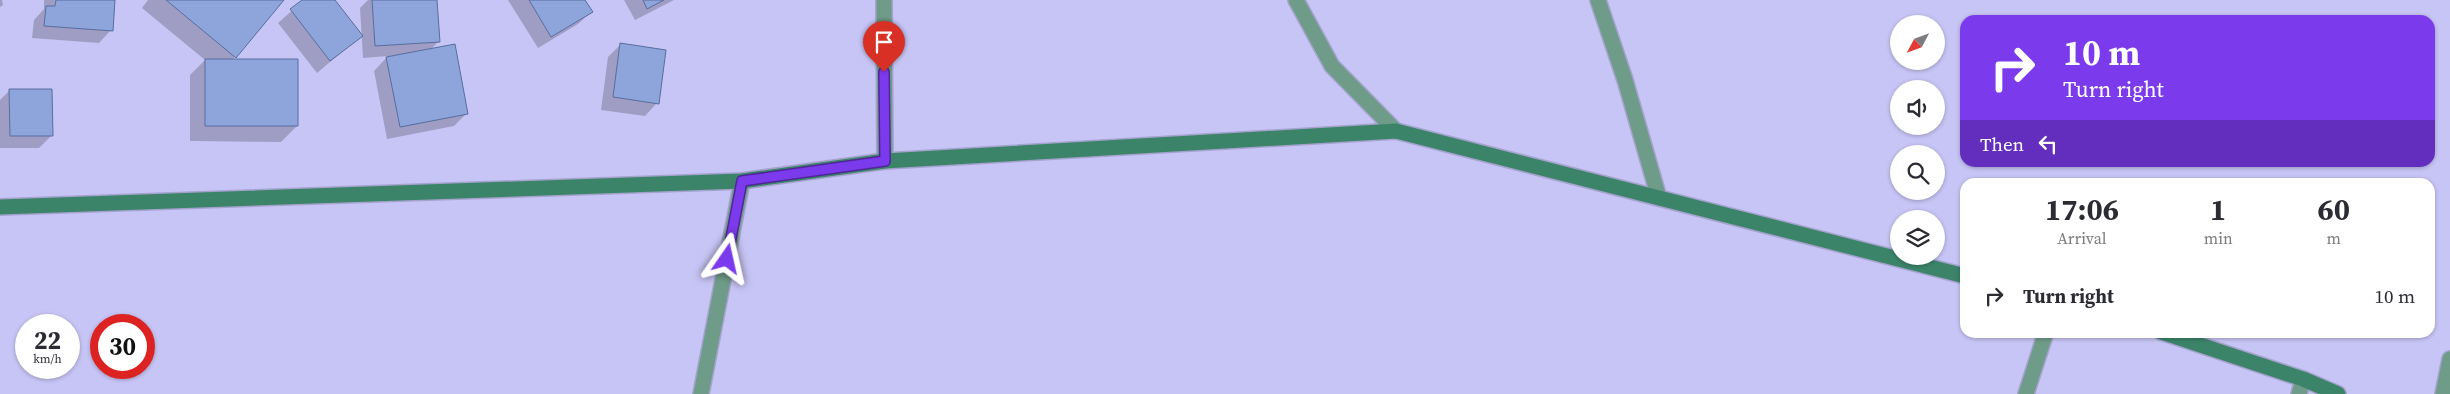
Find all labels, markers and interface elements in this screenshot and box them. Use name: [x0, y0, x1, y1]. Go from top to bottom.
north arrow: [1890, 15, 1945, 70]
map controls: [1890, 15, 1945, 265]
pin: [863, 21, 905, 72]
icon: arrive: [870, 28, 898, 56]
text: 10 m: [2063, 29, 2140, 77]
icon: right: [1980, 35, 2045, 100]
text: Turn right: [2063, 74, 2164, 104]
button: sound: [1890, 80, 1945, 135]
icon: left: [2034, 130, 2062, 158]
text: Then: [1980, 131, 2024, 157]
button: search: [1890, 145, 1945, 200]
text: 17:06: [2045, 189, 2119, 230]
text: 1: [2210, 189, 2226, 230]
text: 60: [2318, 189, 2350, 230]
button: layers: [1890, 210, 1945, 265]
text: Arrival: [2057, 227, 2107, 249]
text: min: [2204, 227, 2233, 249]
text: m: [2327, 227, 2341, 249]
position arrow: [700, 232, 752, 284]
icon: right: [1980, 282, 2008, 310]
text: Turn right: [2023, 283, 2114, 309]
text: 10 m: [2374, 283, 2415, 309]
speed limit sign: 30: [90, 314, 155, 379]
text: 22: [34, 323, 61, 357]
text: km/h: [33, 351, 62, 367]

